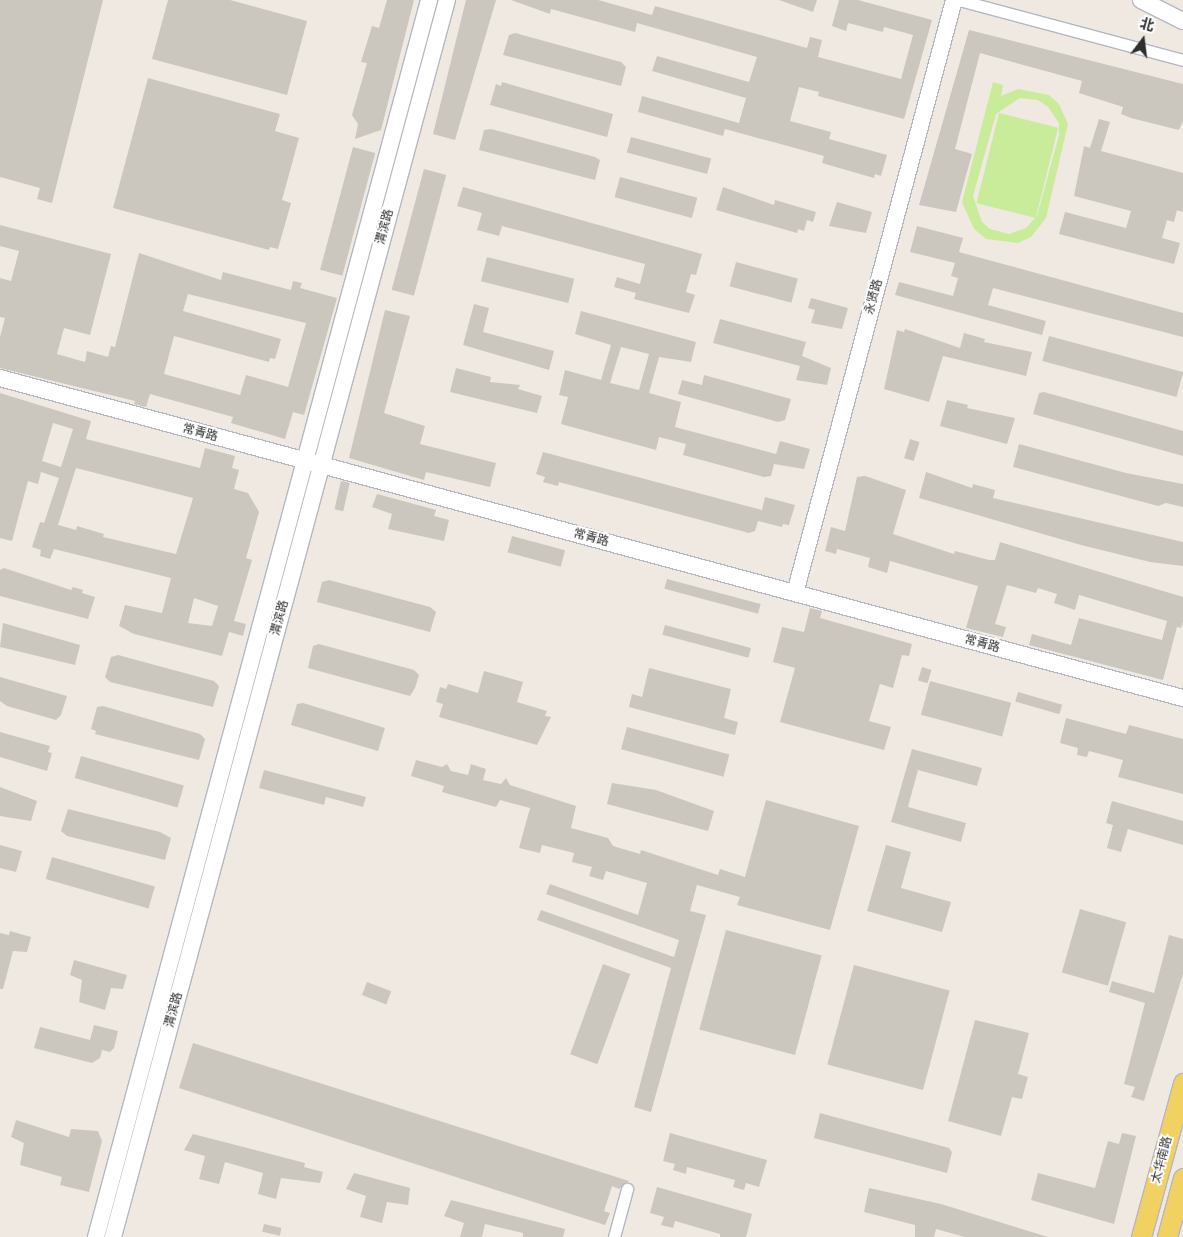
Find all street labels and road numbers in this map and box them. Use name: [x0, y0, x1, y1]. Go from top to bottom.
street label: 渭滨路: [373, 208, 397, 246]
street label: 永贤路: [862, 278, 886, 316]
street label: 常青路: [181, 421, 219, 445]
street label: 常青路: [572, 526, 610, 550]
street label: 渭滨路: [268, 599, 292, 637]
street label: 常青路: [963, 632, 1001, 656]
street label: 渭滨路: [162, 991, 186, 1029]
street label: 太华南路: [1149, 1135, 1175, 1185]

